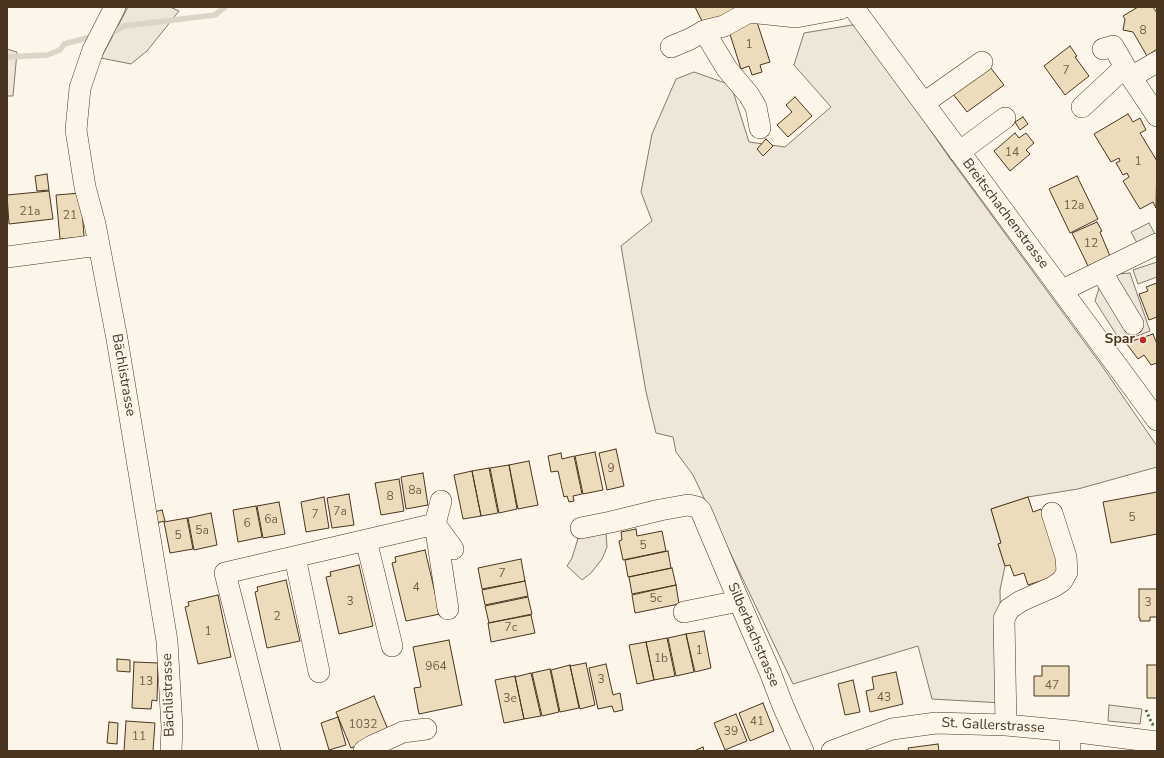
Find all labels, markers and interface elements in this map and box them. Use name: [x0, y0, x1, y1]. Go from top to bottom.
house number: 8: [1139, 24, 1147, 38]
house number: 1: [745, 38, 753, 52]
house number: 7: [1062, 64, 1070, 78]
house number: 14: [1005, 146, 1019, 160]
house number: 1: [1134, 155, 1142, 169]
street label: Breitschachenstrasse: [958, 156, 1052, 272]
house number: 12a: [1064, 199, 1084, 213]
house number: 21a: [20, 205, 40, 219]
house number: 21: [63, 209, 77, 223]
house number: 12: [1084, 237, 1098, 251]
street label: Bächlistrasse: [107, 332, 139, 418]
place label: Spar: [1105, 332, 1135, 348]
marker: Spar: [1138, 335, 1148, 345]
house number: 9: [607, 462, 615, 476]
house number: 8a: [408, 484, 422, 498]
house number: 8: [386, 490, 394, 504]
house number: 7a: [333, 505, 347, 519]
house number: 7: [311, 508, 319, 522]
house number: 5: [1128, 511, 1136, 525]
house number: 6a: [264, 513, 278, 527]
house number: 6: [243, 517, 251, 531]
house number: 5a: [195, 524, 209, 538]
house number: 5: [174, 529, 182, 543]
house number: 5: [639, 539, 647, 553]
house number: 7: [498, 567, 506, 581]
street label: Silberbachstrasse: [723, 580, 783, 690]
house number: 4: [412, 581, 420, 595]
house number: 5c: [650, 592, 662, 606]
house number: 3: [346, 595, 354, 609]
house number: 3: [1144, 596, 1152, 610]
house number: 2: [273, 610, 281, 624]
house number: 7c: [505, 621, 517, 635]
house number: 1: [204, 625, 212, 639]
house number: 1: [695, 644, 703, 658]
house number: 1b: [654, 652, 668, 666]
street label: Bächlistrasse: [159, 653, 179, 737]
house number: 964: [425, 660, 447, 674]
house number: 3: [597, 673, 605, 687]
house number: 13: [139, 675, 153, 689]
house number: 47: [1045, 679, 1059, 693]
house number: 43: [877, 691, 891, 705]
house number: 3e: [503, 692, 517, 706]
house number: 41: [750, 715, 764, 729]
street label: St. Gallerstrasse: [941, 715, 1045, 737]
house number: 1032: [349, 718, 377, 732]
house number: 39: [724, 725, 738, 739]
house number: 11: [132, 730, 146, 744]

